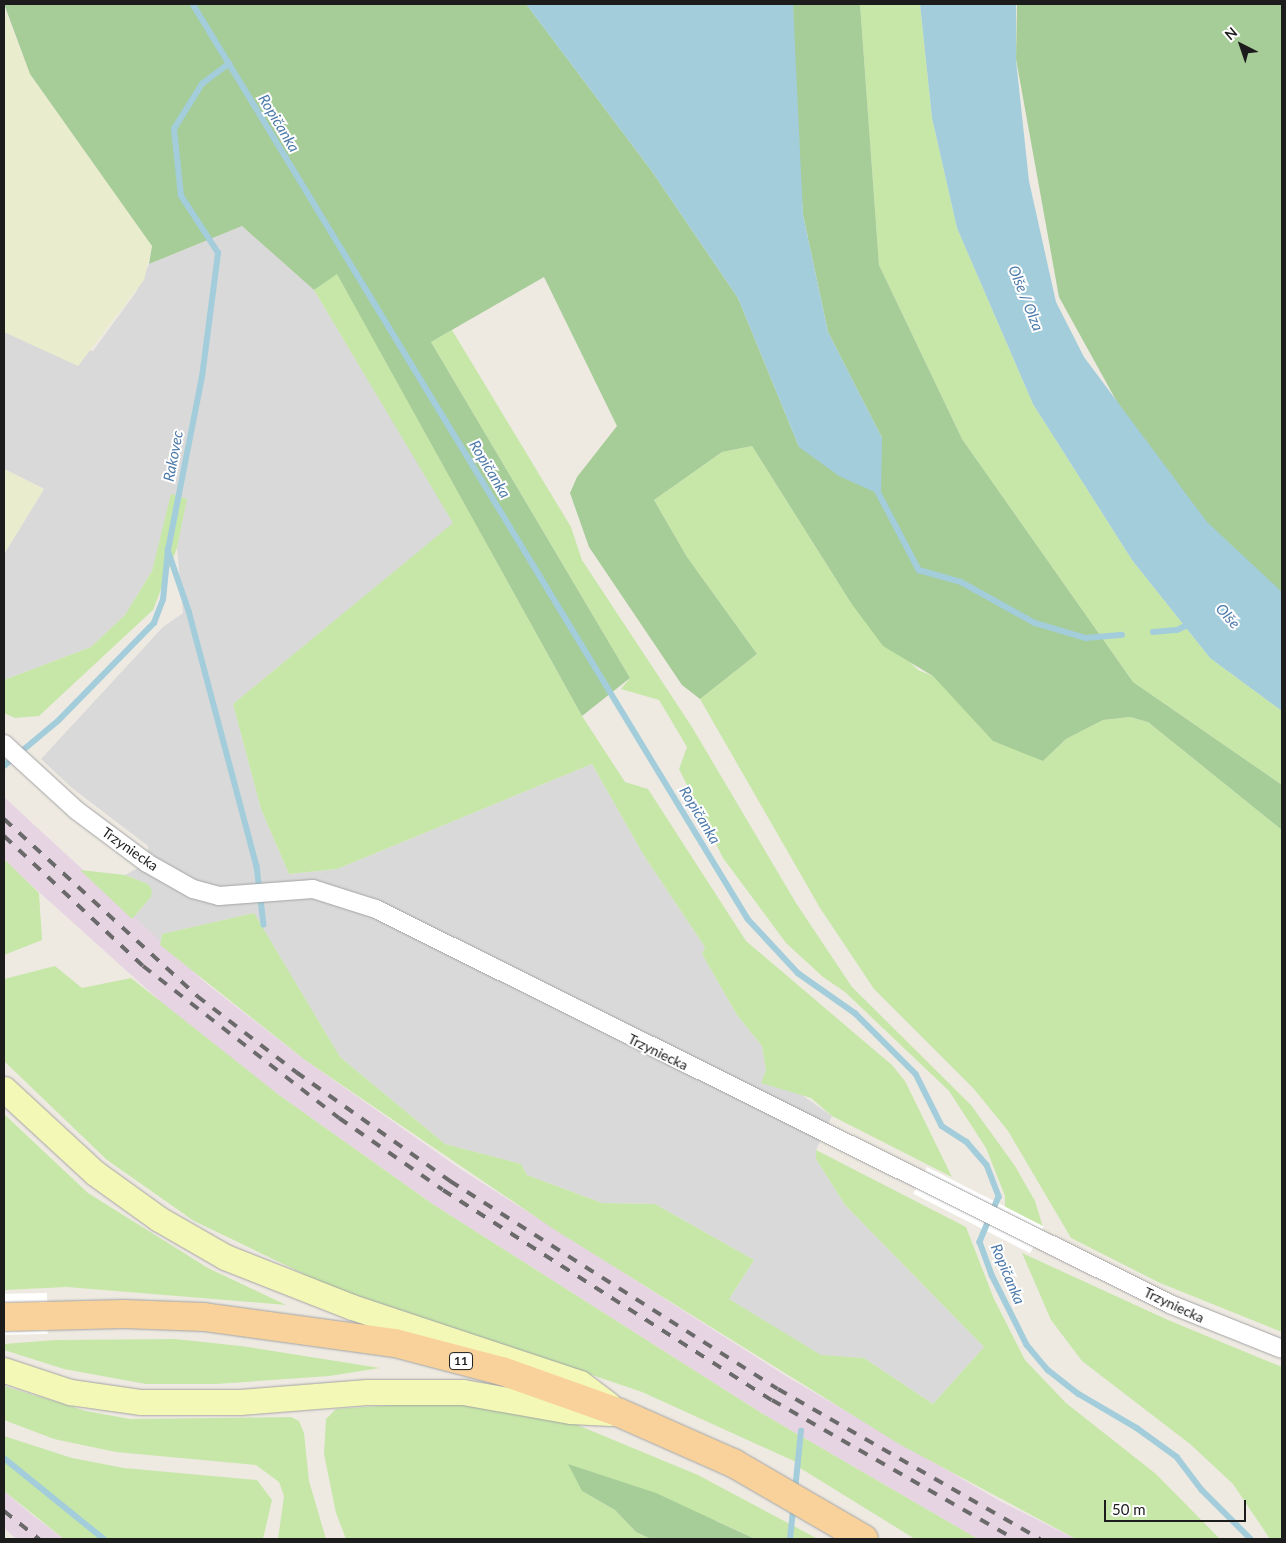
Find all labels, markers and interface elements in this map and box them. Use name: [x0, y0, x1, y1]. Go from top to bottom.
north arrow: [1216, 20, 1266, 70]
text: N: [1221, 23, 1240, 43]
water label: Ropičanka: [255, 91, 303, 155]
water label: Olše / Olza: [1005, 263, 1047, 333]
water label: Rakovec: [159, 429, 187, 483]
water label: Ropičanka: [466, 437, 514, 501]
water label: Olše: [1212, 600, 1244, 632]
water label: Ropičanka: [676, 783, 724, 847]
street label: Trzyniecka: [99, 824, 161, 874]
street label: Trzyniecka: [625, 1030, 691, 1074]
water label: Ropičanka: [987, 1241, 1029, 1307]
street label: Trzyniecka: [1141, 1284, 1207, 1326]
road number: 11: [448, 1352, 474, 1370]
scale bar: [1106, 1490, 1248, 1522]
text: 50 m: [1112, 1500, 1146, 1518]

